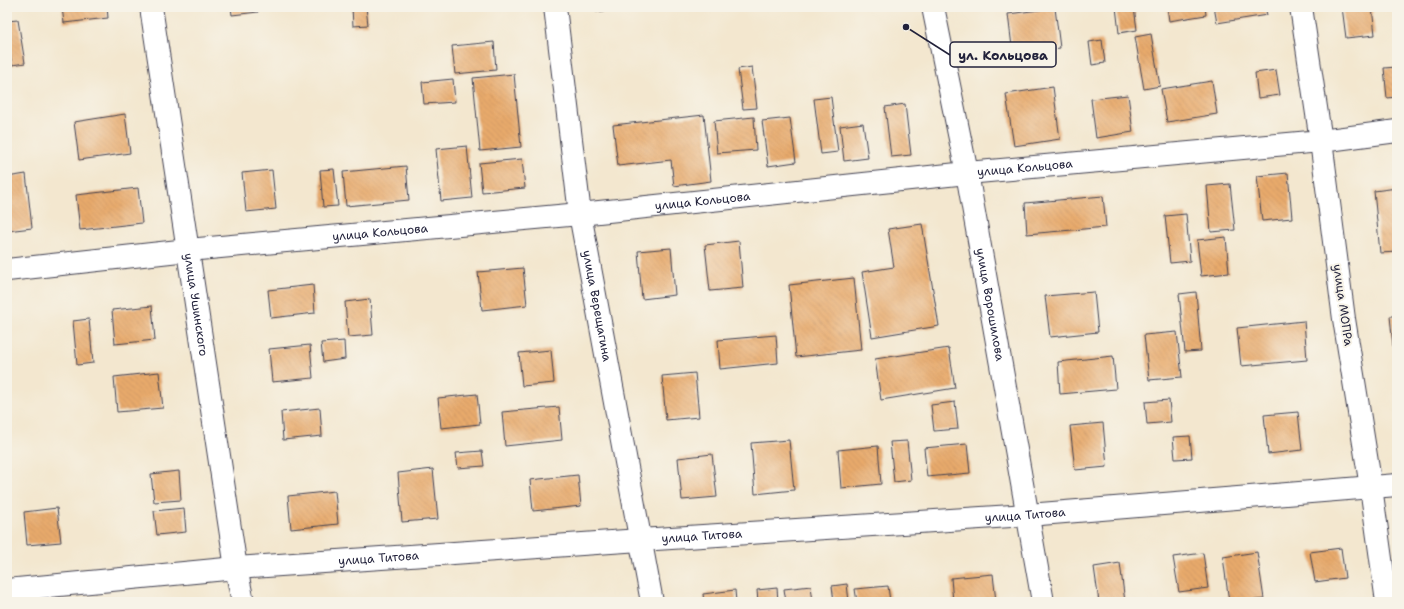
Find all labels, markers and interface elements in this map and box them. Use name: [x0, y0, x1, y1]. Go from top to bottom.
callout: ул. Кольцова: [950, 42, 1056, 67]
text: ул. Кольцова: [958, 47, 1048, 64]
street label: улица Кольцова: [976, 155, 1074, 180]
street label: улица Кольцова: [654, 188, 752, 214]
street label: улица Кольцова: [332, 220, 429, 245]
street label: улица Ворошилова: [972, 247, 1008, 363]
street label: улица Верещагина: [579, 249, 615, 363]
street label: улица Ушинского: [180, 252, 212, 357]
street label: улица МОПРа: [1329, 263, 1357, 347]
street label: улица Титова: [984, 504, 1067, 526]
street label: улица Титова: [661, 525, 743, 547]
street label: улица Титова: [338, 547, 420, 569]

